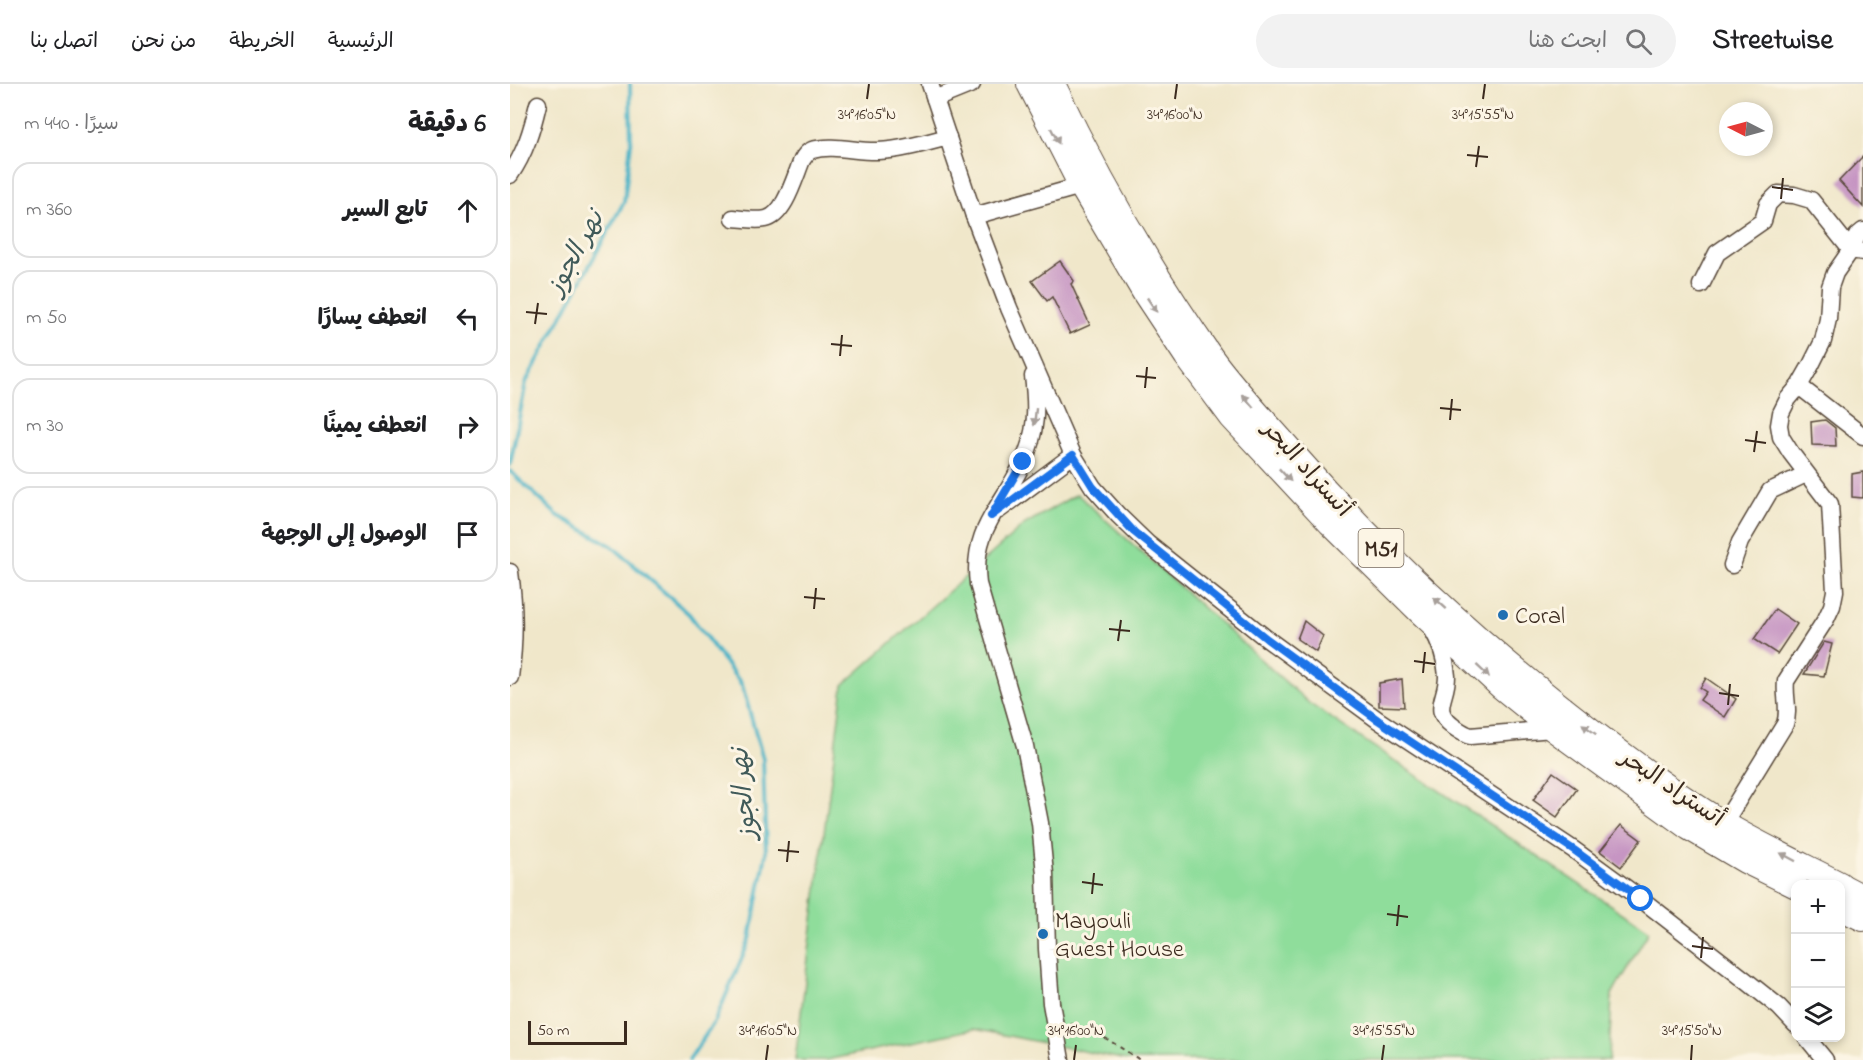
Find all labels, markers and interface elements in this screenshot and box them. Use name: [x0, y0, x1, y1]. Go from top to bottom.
search box: [1256, 14, 1676, 68]
text: Streetwise: [1712, 21, 1833, 62]
icon: search: [1622, 25, 1655, 58]
text: ابحث هنا: [1528, 26, 1607, 58]
text: اتصل بنا: [30, 27, 98, 57]
text: من نحن: [131, 27, 196, 57]
text: الخريطة: [229, 27, 295, 57]
text: الرئيسية: [328, 27, 394, 57]
north arrow: [1719, 102, 1773, 156]
text: 34°16'05"N: [838, 104, 896, 126]
text: 34°16'00"N: [1147, 104, 1203, 126]
text: 34°15'55"N: [1452, 104, 1514, 126]
text: 6 دقيقة: [408, 106, 486, 144]
text: سيرًا · 440 m: [24, 110, 119, 139]
one-way arrow: [1050, 128, 1060, 145]
icon: ahead: [451, 194, 484, 227]
text: تابع السير: [343, 195, 427, 227]
text: 360 m: [26, 196, 72, 225]
water label: نهر الجوز: [536, 202, 617, 305]
one-way arrow: [1146, 297, 1158, 313]
icon: left: [451, 302, 484, 335]
text: انعطف يسارًا: [318, 303, 427, 335]
text: 50 m: [26, 304, 67, 333]
one-way arrow: [1242, 393, 1255, 409]
one-way arrow: [1030, 408, 1040, 427]
icon: right: [451, 410, 484, 443]
text: انعطف يمينًا: [323, 411, 427, 443]
text: 30 m: [26, 412, 63, 441]
street label: أتستراد البحر: [1252, 412, 1359, 526]
route end: [1009, 448, 1035, 474]
one-way arrow: [1278, 467, 1291, 482]
icon: arrive: [451, 518, 484, 551]
text: الوصول إلى الوجهة: [261, 519, 427, 551]
road number: M51: [1358, 529, 1404, 567]
one-way arrow: [1433, 597, 1448, 610]
place label: Coral: [1515, 600, 1565, 635]
marker: Coral: [1496, 608, 1510, 622]
one-way arrow: [1476, 664, 1491, 678]
one-way arrow: [1581, 723, 1597, 735]
street label: أتستراد البحر: [1610, 740, 1731, 837]
water label: نهر الجوز: [722, 744, 768, 844]
one-way arrow: [1779, 852, 1796, 862]
map controls: [1791, 880, 1845, 1042]
button: +: [1791, 880, 1845, 934]
route start: [1627, 885, 1653, 911]
place label: Mayouli Guest House: [1055, 905, 1184, 968]
marker: Mayouli Guest House: [1036, 927, 1050, 941]
button: −: [1791, 934, 1845, 988]
button: layers: [1791, 988, 1845, 1042]
scale bar: [528, 1018, 627, 1046]
text: 50 m: [537, 1019, 569, 1043]
text: 34°16'05"N: [739, 1020, 797, 1042]
text: 34°16'00"N: [1048, 1020, 1104, 1042]
text: 34°15'55"N: [1353, 1020, 1415, 1042]
text: 34°15'50"N: [1662, 1020, 1722, 1042]

